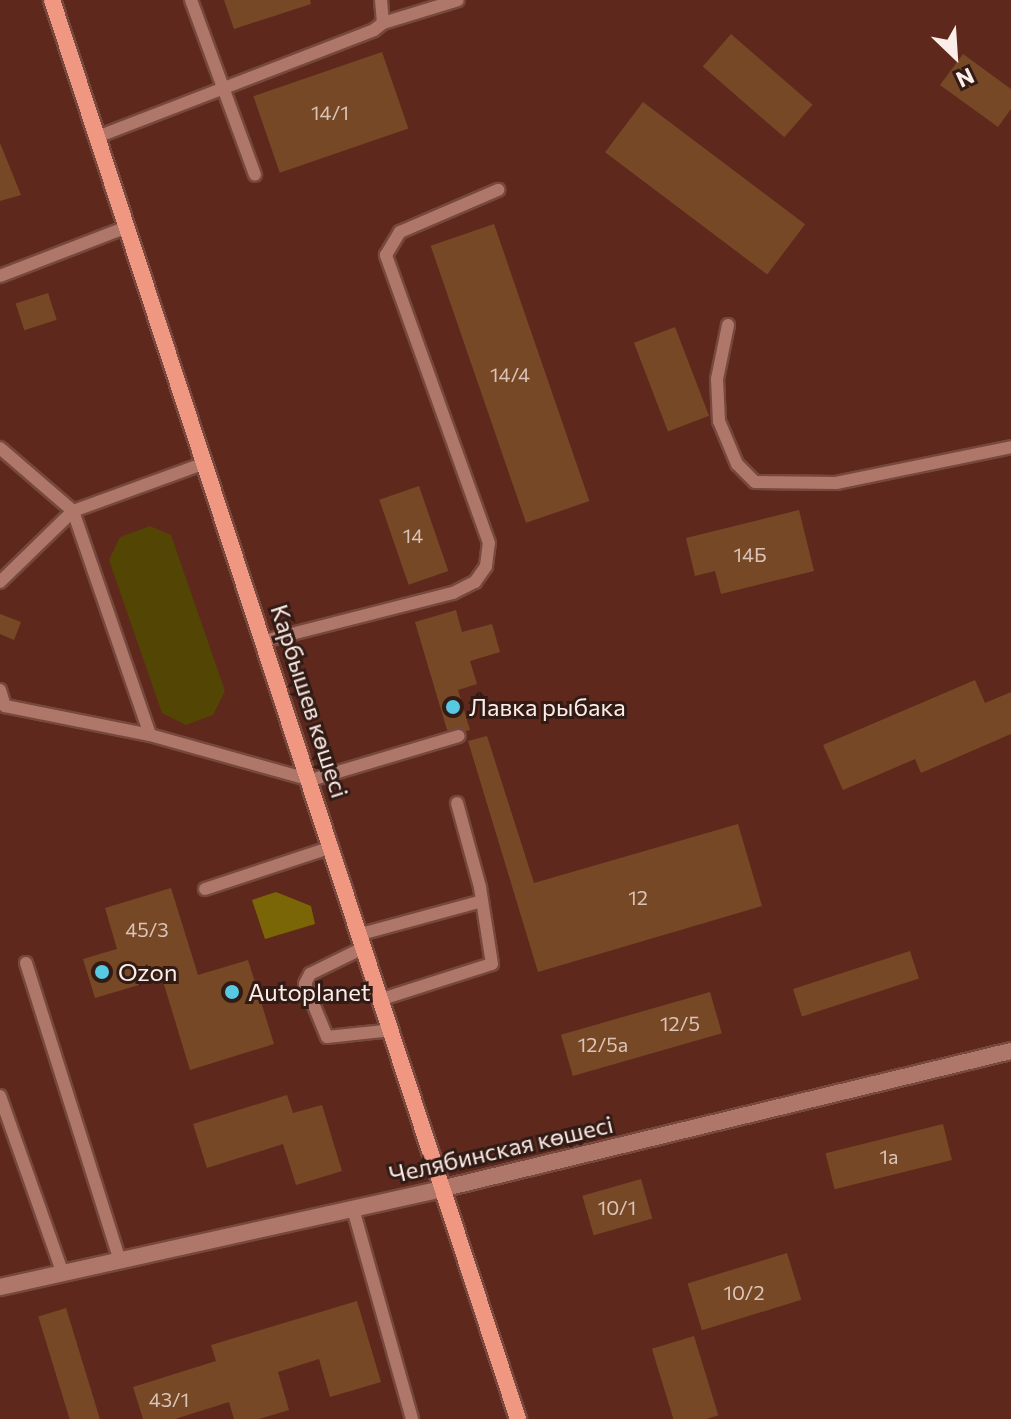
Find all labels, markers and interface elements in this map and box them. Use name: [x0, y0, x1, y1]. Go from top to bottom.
north arrow: [915, 16, 995, 96]
text: N: [952, 62, 979, 94]
house number: 14/1: [311, 100, 349, 124]
house number: 14/4: [490, 362, 530, 386]
house number: 14: [403, 523, 423, 547]
house number: 14Б: [733, 542, 767, 566]
street label: Карбышев көшесі: [265, 601, 355, 801]
place label: Лавка рыбака: [469, 693, 626, 721]
marker: Лавка рыбака: [444, 698, 462, 716]
house number: 12: [628, 885, 648, 909]
house number: 45/3: [125, 917, 169, 941]
place label: Ozon: [118, 958, 178, 986]
marker: Ozon: [93, 963, 111, 981]
place label: Autoplanet: [248, 978, 371, 1006]
marker: Autoplanet: [223, 983, 241, 1001]
house number: 12/5: [660, 1011, 700, 1035]
house number: 12/5а: [578, 1032, 628, 1056]
street label: Челябинская көшесі: [386, 1109, 616, 1189]
house number: 1а: [880, 1144, 898, 1168]
house number: 10/1: [598, 1195, 636, 1219]
house number: 10/2: [723, 1280, 765, 1304]
house number: 43/1: [149, 1387, 189, 1411]

